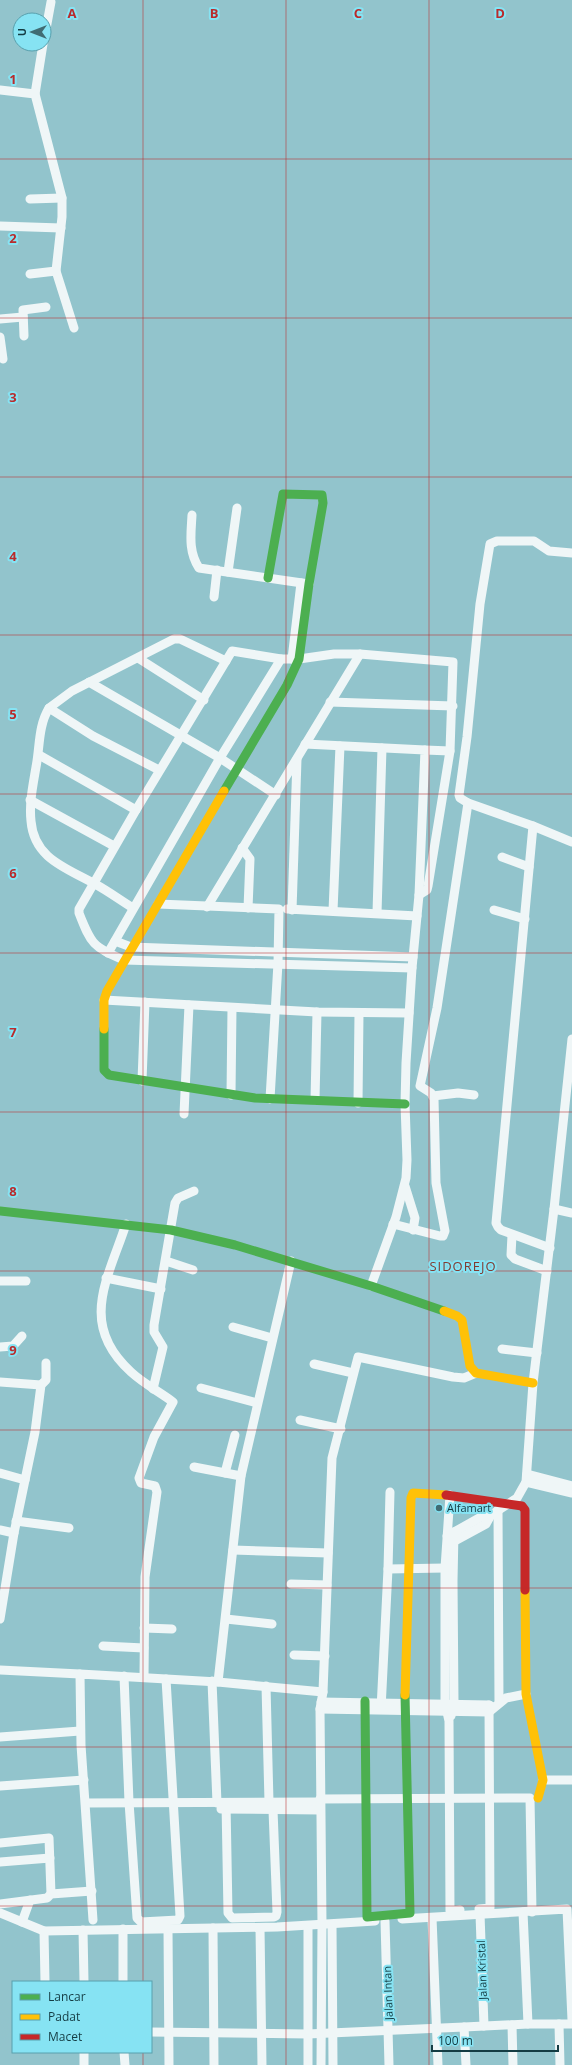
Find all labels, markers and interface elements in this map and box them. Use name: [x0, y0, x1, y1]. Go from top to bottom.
text: A: [68, 4, 77, 22]
text: B: [210, 4, 219, 22]
text: C: [354, 4, 362, 22]
text: D: [495, 4, 505, 22]
north arrow: [12, 12, 52, 52]
text: U: [14, 28, 29, 36]
text: 1: [9, 70, 17, 88]
text: 2: [9, 229, 17, 247]
text: 3: [9, 388, 17, 406]
text: 4: [9, 547, 17, 565]
text: 5: [9, 705, 17, 723]
text: 6: [9, 864, 17, 882]
text: 7: [9, 1023, 17, 1041]
text: 8: [9, 1182, 17, 1200]
district label: SIDOREJO: [429, 1257, 497, 1275]
text: 9: [9, 1341, 17, 1359]
place label: Alfamart: [447, 1500, 491, 1515]
marker: Alfamart: [434, 1503, 444, 1513]
street label: Jalan Kristal: [473, 1940, 490, 2001]
street label: Jalan Intan: [379, 1966, 396, 2021]
legend: [12, 1981, 152, 2053]
text: Lancar: [48, 1988, 86, 2005]
text: Padat: [48, 2008, 80, 2025]
scale bar: [432, 2027, 558, 2053]
text: Macet: [48, 2028, 82, 2045]
text: 100 m: [438, 2032, 473, 2049]

